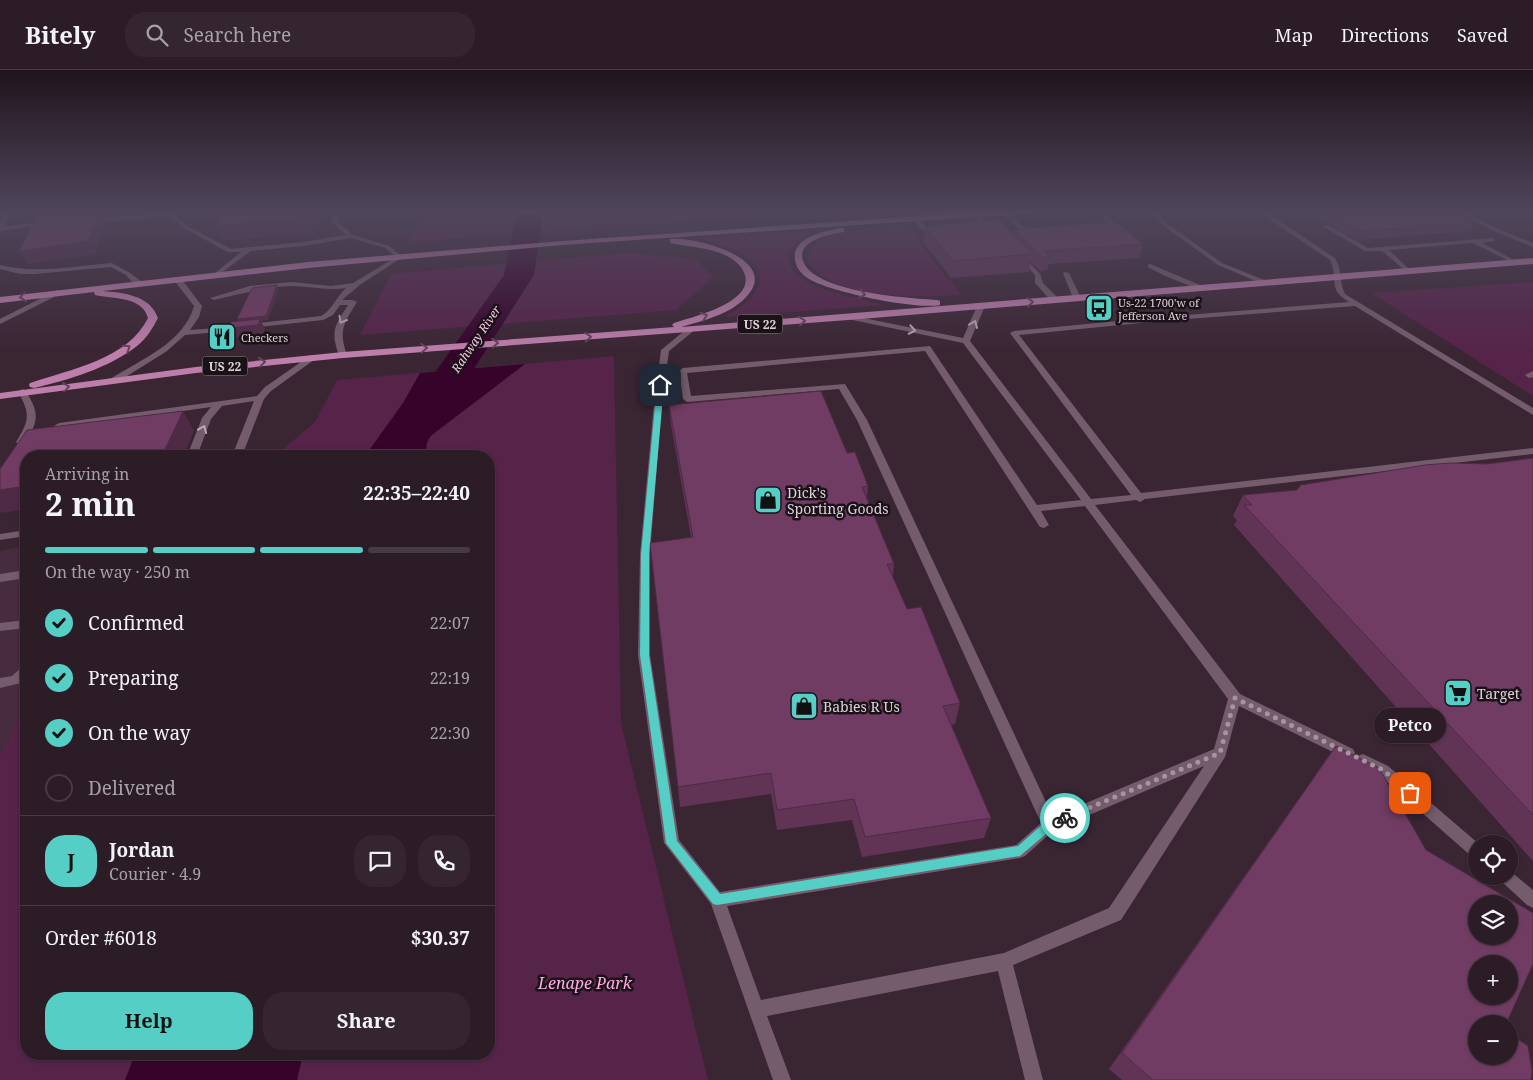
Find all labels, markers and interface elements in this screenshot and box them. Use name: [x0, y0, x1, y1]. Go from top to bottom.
search box: [125, 12, 475, 57]
text: Bitely: [25, 18, 95, 51]
icon: search: [143, 21, 171, 49]
text: Search here: [183, 22, 291, 48]
text: Map: [1275, 23, 1313, 47]
text: Directions: [1341, 23, 1429, 47]
text: Saved: [1457, 23, 1508, 47]
one-way arrow: [858, 288, 866, 299]
one-way arrow: [19, 291, 27, 302]
bus stop icon: Us-22 1700'w of Jefferson Ave: [1084, 293, 1114, 323]
place label: Us-22 1700'w of Jefferson Ave: [1117, 295, 1200, 323]
one-way arrow: [1026, 297, 1034, 308]
water label: Rahway River: [447, 302, 505, 377]
one-way arrow: [699, 312, 707, 322]
road number: US 22: [738, 314, 782, 334]
one-way arrow: [339, 315, 349, 324]
one-way arrow: [799, 316, 807, 327]
one-way arrow: [968, 320, 978, 328]
restaurant icon: Checkers: [207, 322, 237, 352]
one-way arrow: [908, 325, 917, 335]
place label: Checkers: [241, 330, 288, 345]
one-way arrow: [584, 331, 592, 342]
one-way arrow: [491, 338, 499, 349]
one-way arrow: [420, 343, 428, 354]
one-way arrow: [122, 344, 131, 354]
road number: US 22: [202, 356, 248, 376]
one-way arrow: [258, 357, 266, 368]
pin: [639, 364, 681, 406]
icon: home: [646, 371, 674, 399]
one-way arrow: [62, 382, 70, 393]
one-way arrow: [197, 425, 207, 433]
text: Arriving in: [45, 463, 129, 485]
text: 22:35–22:40: [363, 480, 470, 506]
text: 2 min: [45, 482, 136, 525]
place label: Dick's Sporting Goods: [787, 483, 889, 518]
shop icon: Dick's Sporting Goods: [753, 485, 783, 515]
text: On the way · 250 m: [45, 561, 190, 583]
icon: check: [45, 609, 73, 637]
text: Confirmed: [88, 610, 184, 636]
text: 22:07: [430, 612, 470, 634]
icon: check: [45, 664, 73, 692]
text: Preparing: [88, 665, 178, 691]
text: 22:19: [430, 667, 470, 689]
supermarket icon: Target: [1443, 678, 1473, 708]
place label: Target: [1477, 684, 1520, 703]
shop icon: Babies R Us: [789, 691, 819, 721]
place label: Babies R Us: [823, 697, 900, 716]
callout: Petco: [1374, 708, 1446, 743]
text: Petco: [1388, 714, 1432, 736]
icon: check: [45, 719, 73, 747]
text: On the way: [88, 720, 191, 746]
text: 22:30: [430, 722, 470, 744]
pin: [1389, 772, 1431, 814]
text: Delivered: [88, 775, 176, 801]
icon: bag: [1396, 779, 1424, 807]
courier: [1040, 793, 1090, 843]
icon: bike: [1051, 804, 1079, 832]
button: chat: [354, 835, 406, 887]
button: phone: [418, 835, 470, 887]
map controls: [1468, 835, 1518, 1065]
button: locate: [1468, 835, 1518, 885]
text: Jordan: [109, 837, 175, 863]
text: J: [67, 848, 75, 874]
text: Courier · 4.9: [109, 863, 201, 885]
button: layers: [1468, 895, 1518, 945]
text: Order #6018: [45, 925, 157, 951]
text: $30.37: [411, 925, 470, 951]
button: +: [1468, 955, 1518, 1005]
park label: Lenape Park: [537, 972, 633, 994]
button: Help: [45, 992, 253, 1050]
button: Share: [263, 992, 470, 1050]
button: −: [1468, 1015, 1518, 1065]

